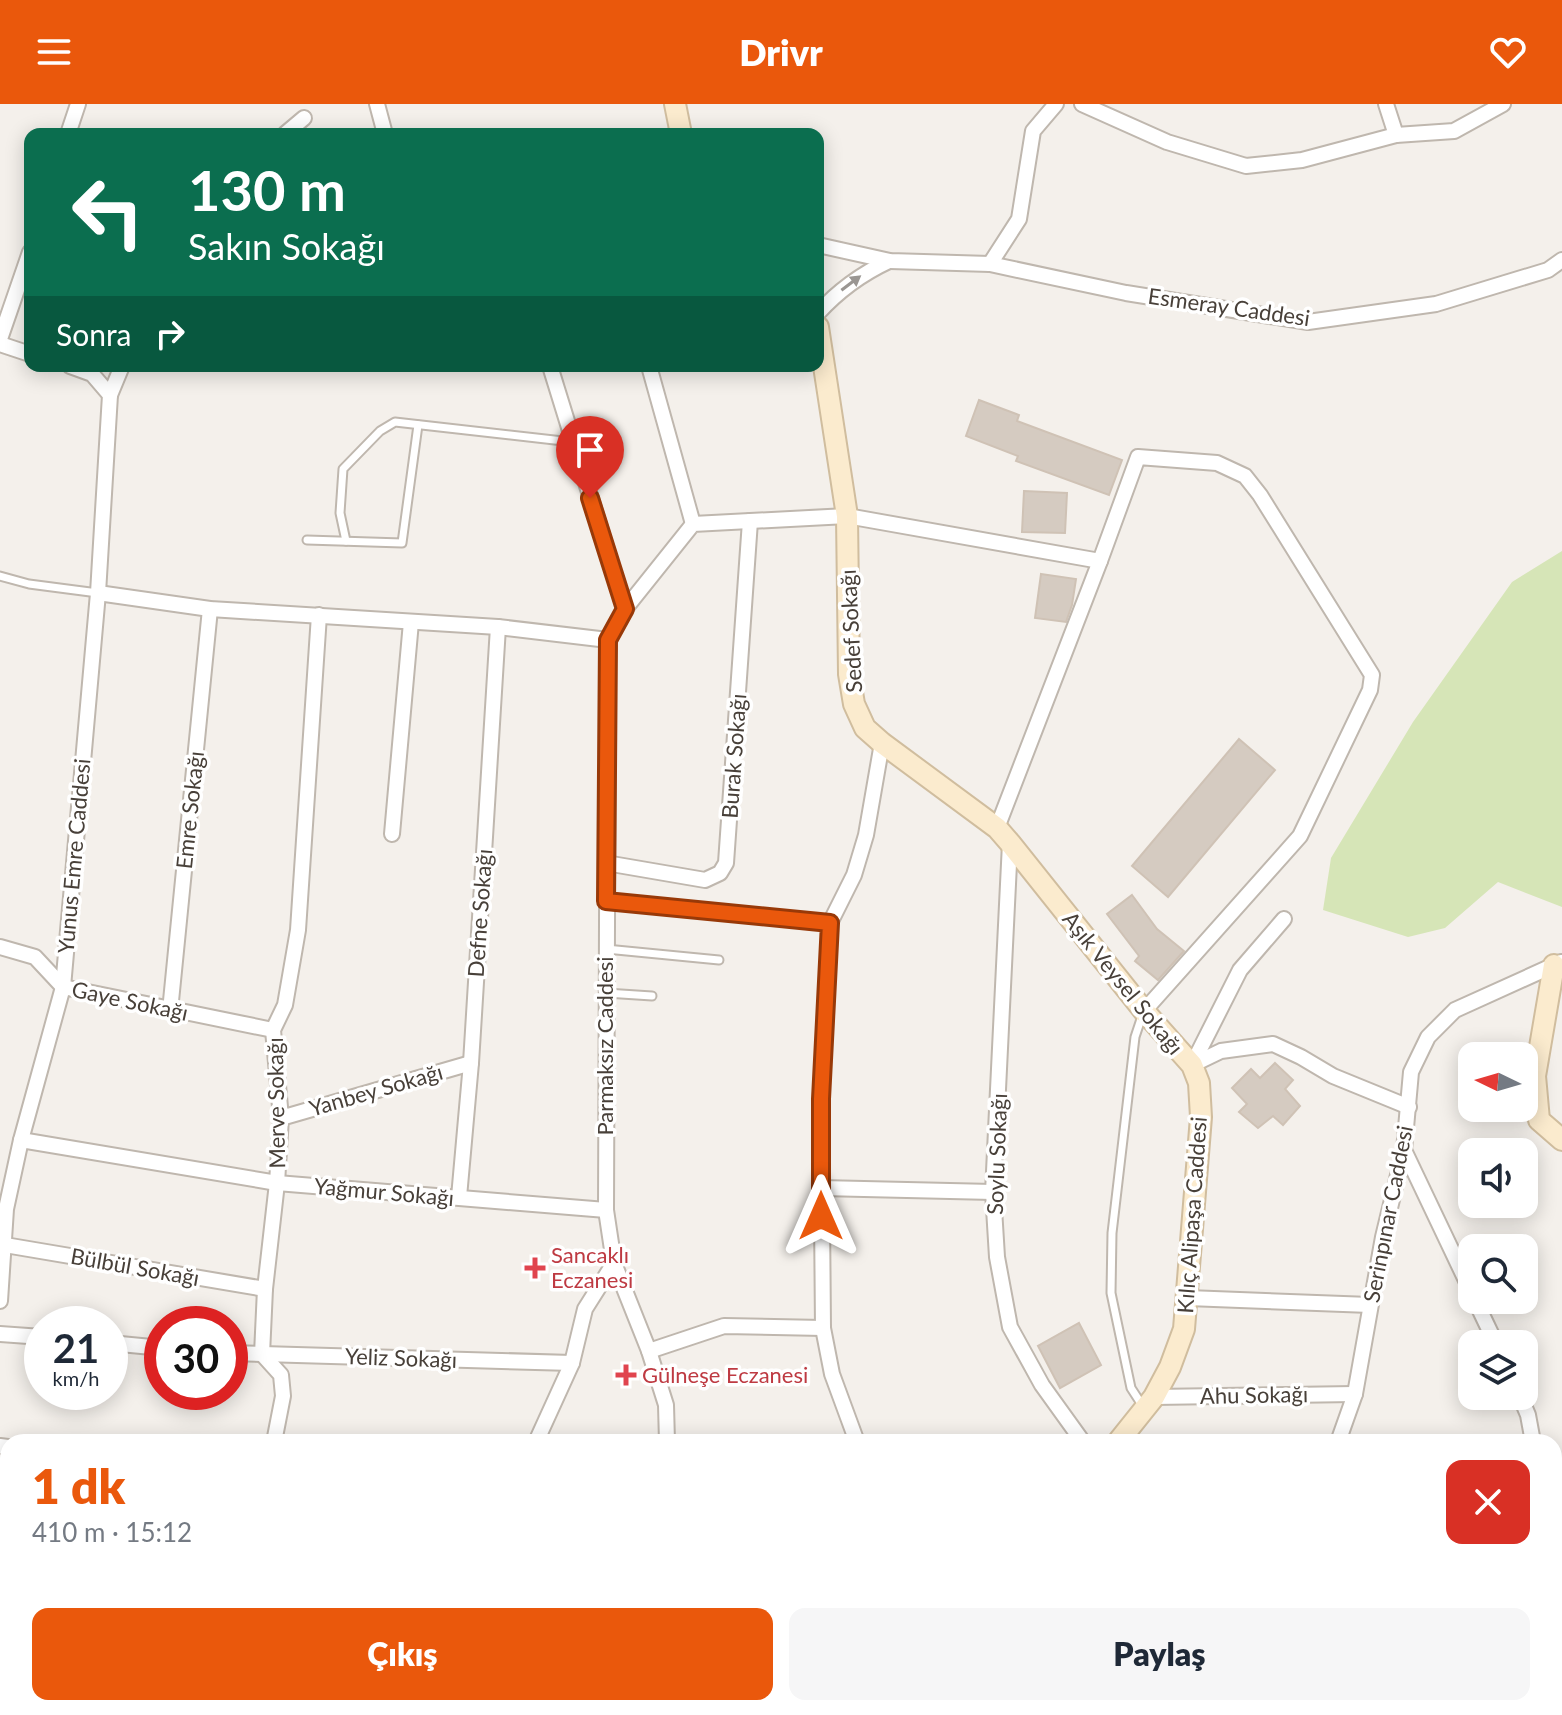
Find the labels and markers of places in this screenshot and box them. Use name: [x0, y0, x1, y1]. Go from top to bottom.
pin: [556, 416, 624, 498]
place label: Sancaklı Eczanesi: [551, 1241, 633, 1293]
marker: Sancaklı Eczanesi: [526, 1259, 544, 1277]
place label: Gülneşe Eczanesi: [642, 1361, 808, 1388]
marker: Gülneşe Eczanesi: [617, 1366, 635, 1384]

